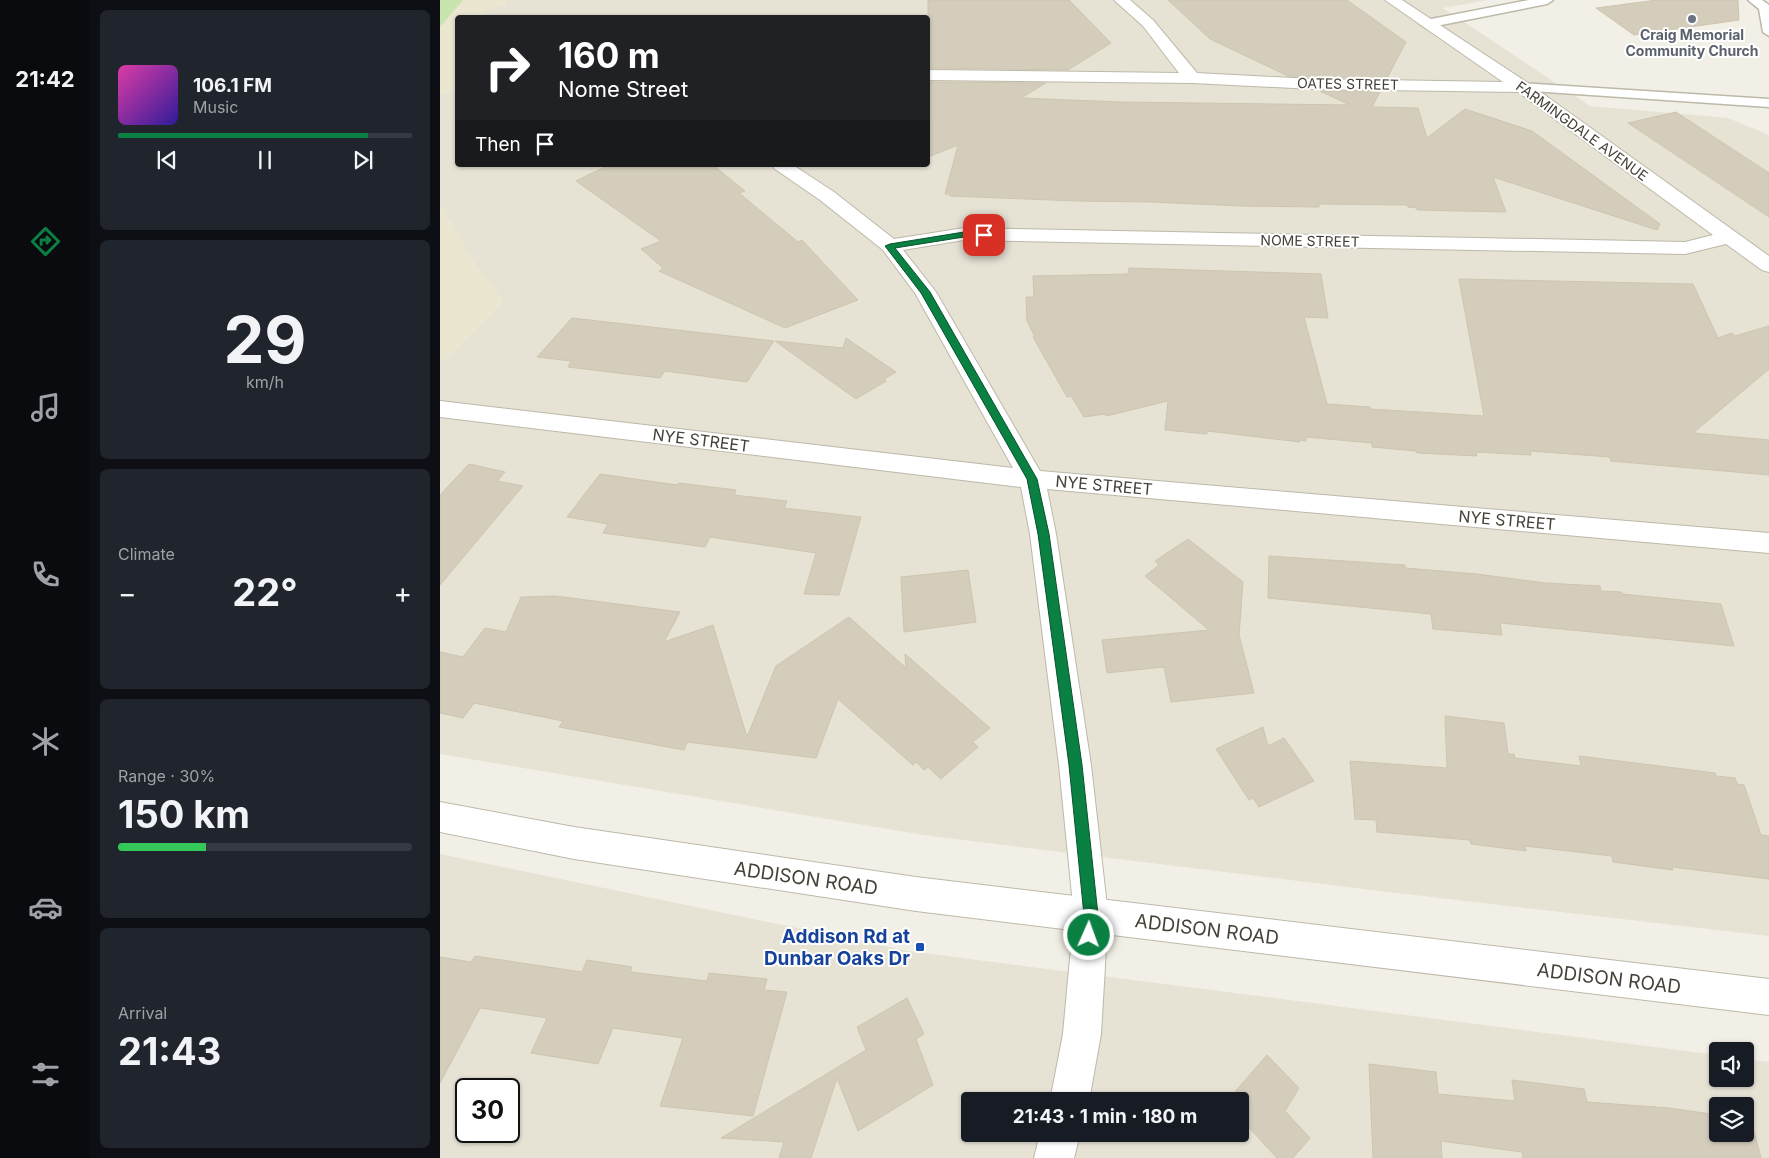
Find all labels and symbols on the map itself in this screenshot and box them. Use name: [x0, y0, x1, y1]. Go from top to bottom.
marker: Craig Memorial Community Church: [1686, 13, 1698, 25]
place label: Craig Memorial Community Church: [1626, 26, 1759, 59]
street label: OATES STREET: [1297, 74, 1399, 93]
street label: FARMINGDALE AVENUE: [1513, 77, 1652, 184]
pin: [963, 214, 1005, 256]
street label: NOME STREET: [1260, 231, 1360, 250]
street label: NYE STREET: [651, 424, 751, 456]
street label: NYE STREET: [1055, 471, 1153, 499]
street label: NYE STREET: [1458, 506, 1556, 534]
street label: ADDISON ROAD: [733, 857, 879, 900]
position arrow: [1062, 908, 1114, 960]
street label: ADDISON ROAD: [1134, 909, 1280, 950]
place label: Addison Rd at Dunbar Oaks Dr: [764, 925, 910, 970]
marker: Addison Rd at Dunbar Oaks Dr: [914, 941, 926, 953]
street label: ADDISON ROAD: [1536, 958, 1682, 999]
speed limit sign: 30: [455, 1078, 520, 1143]

